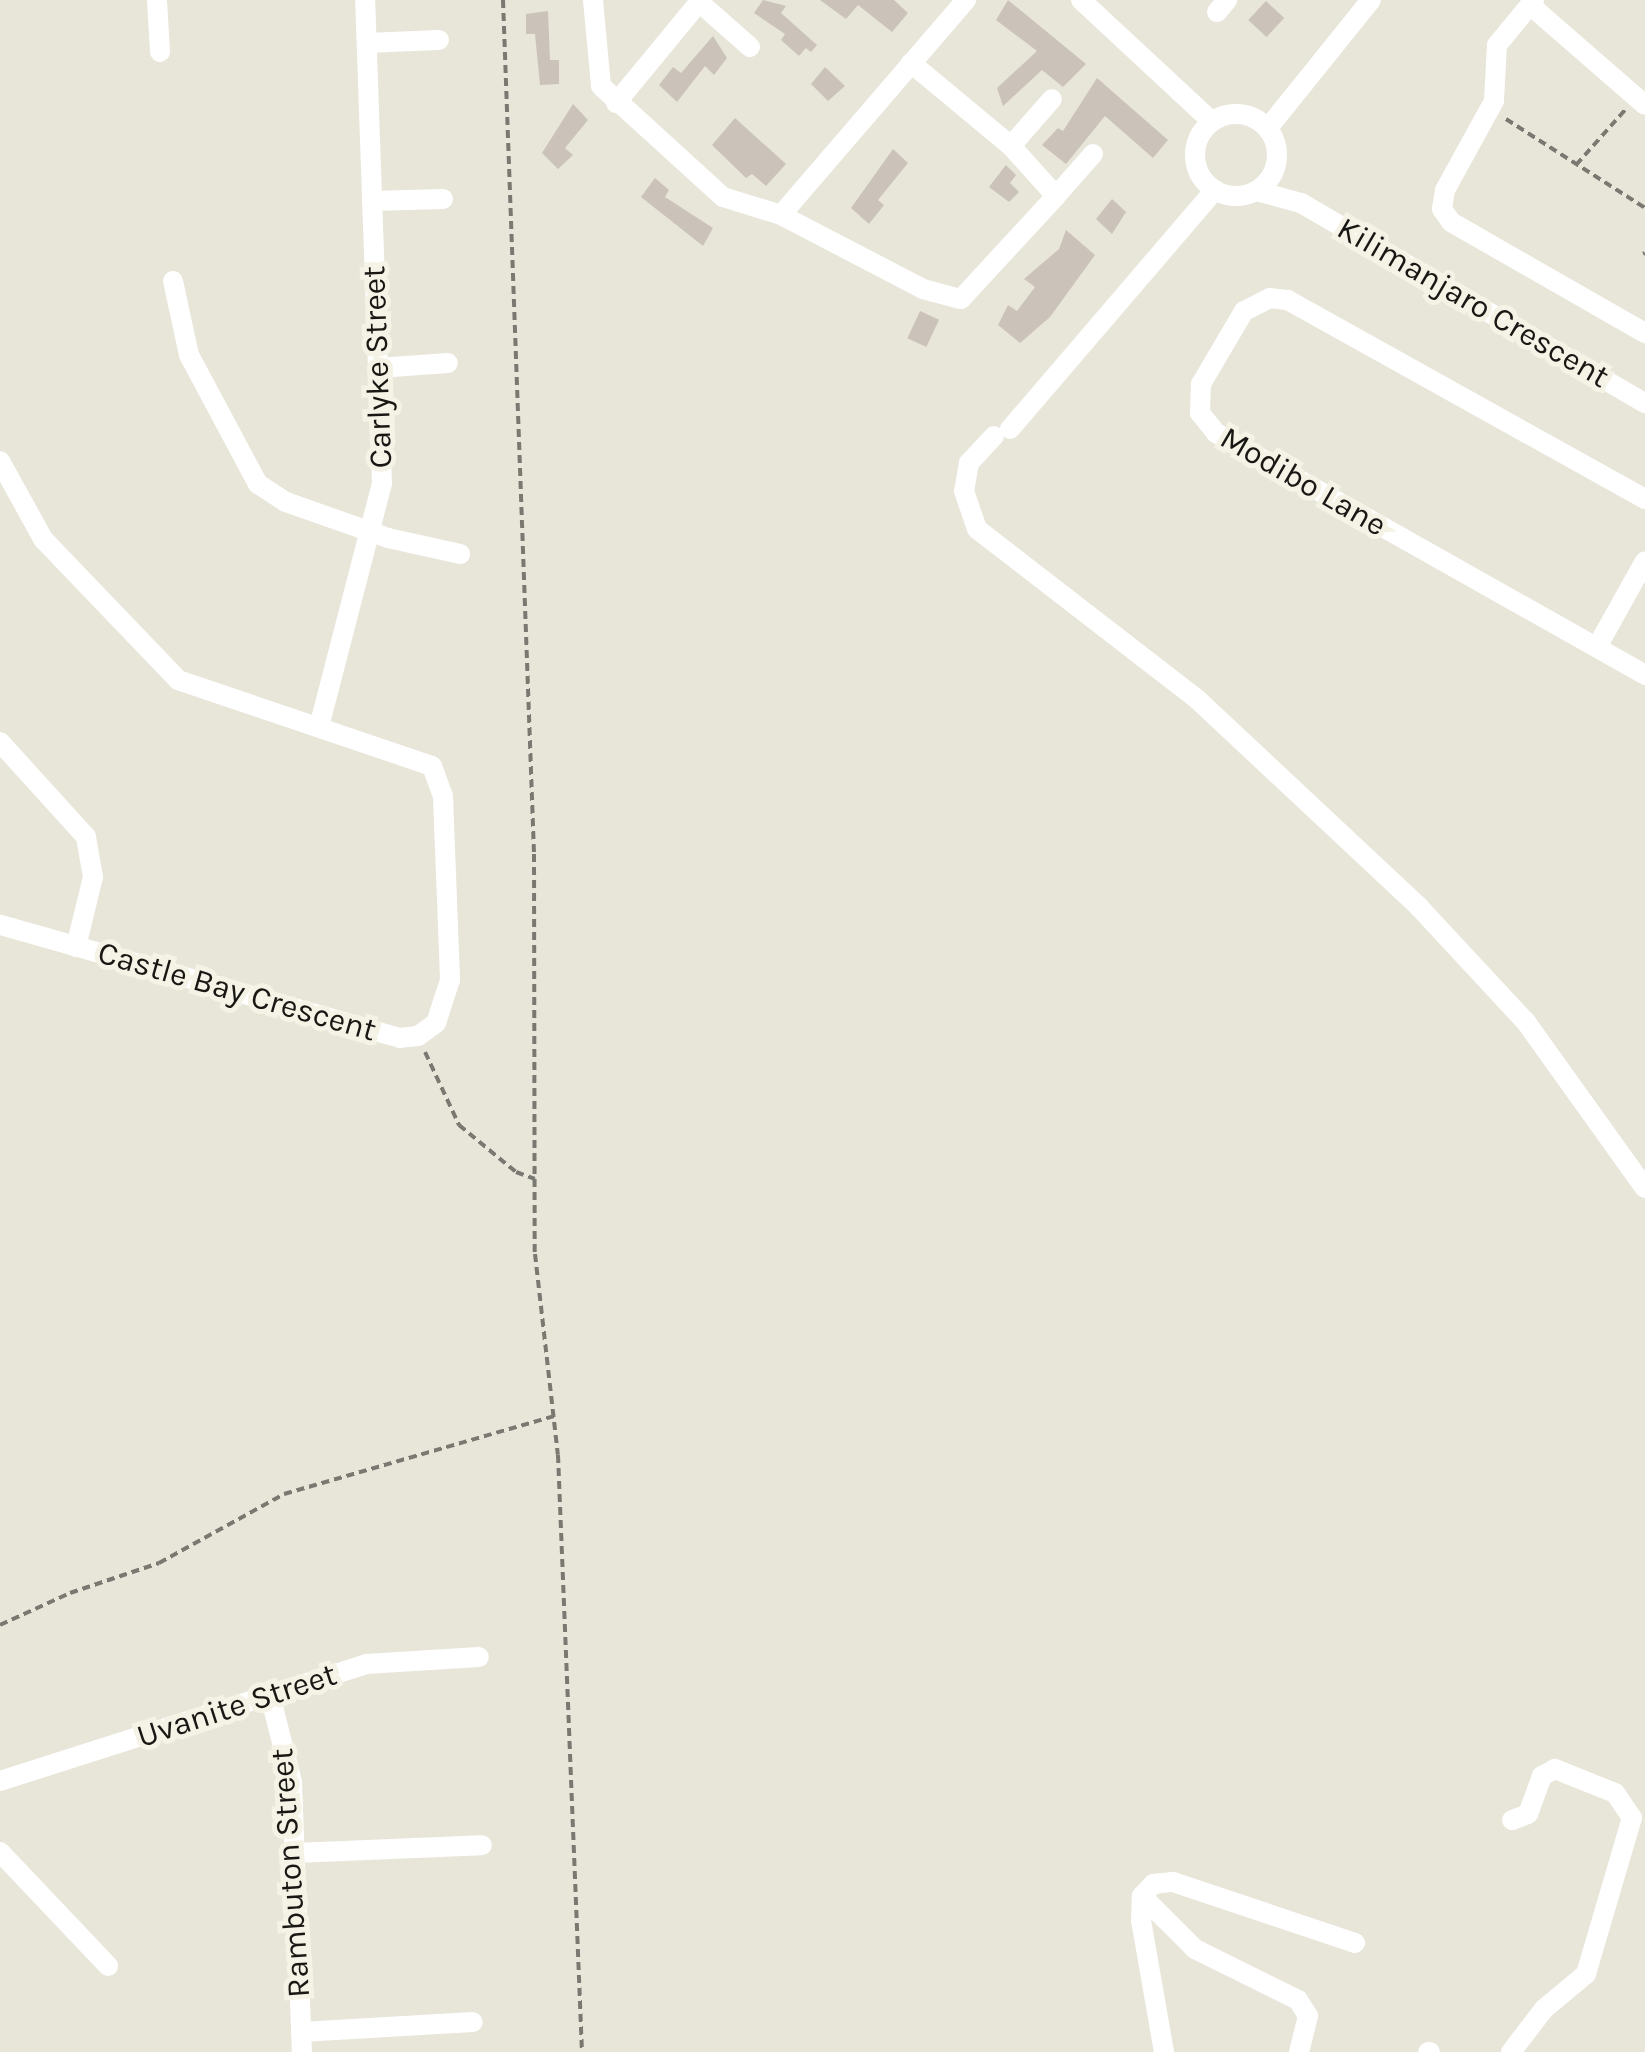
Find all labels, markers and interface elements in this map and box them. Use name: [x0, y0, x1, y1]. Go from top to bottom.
street label: Kilimanjaro Crescent: [1330, 210, 1616, 396]
street label: Carlyke Street: [355, 265, 401, 469]
street label: Modibo Lane: [1213, 419, 1393, 545]
street label: Castle Bay Crescent: [93, 934, 381, 1050]
street label: Uvanite Street: [132, 1656, 342, 1756]
street label: Rambuton Street: [263, 1747, 319, 1999]

